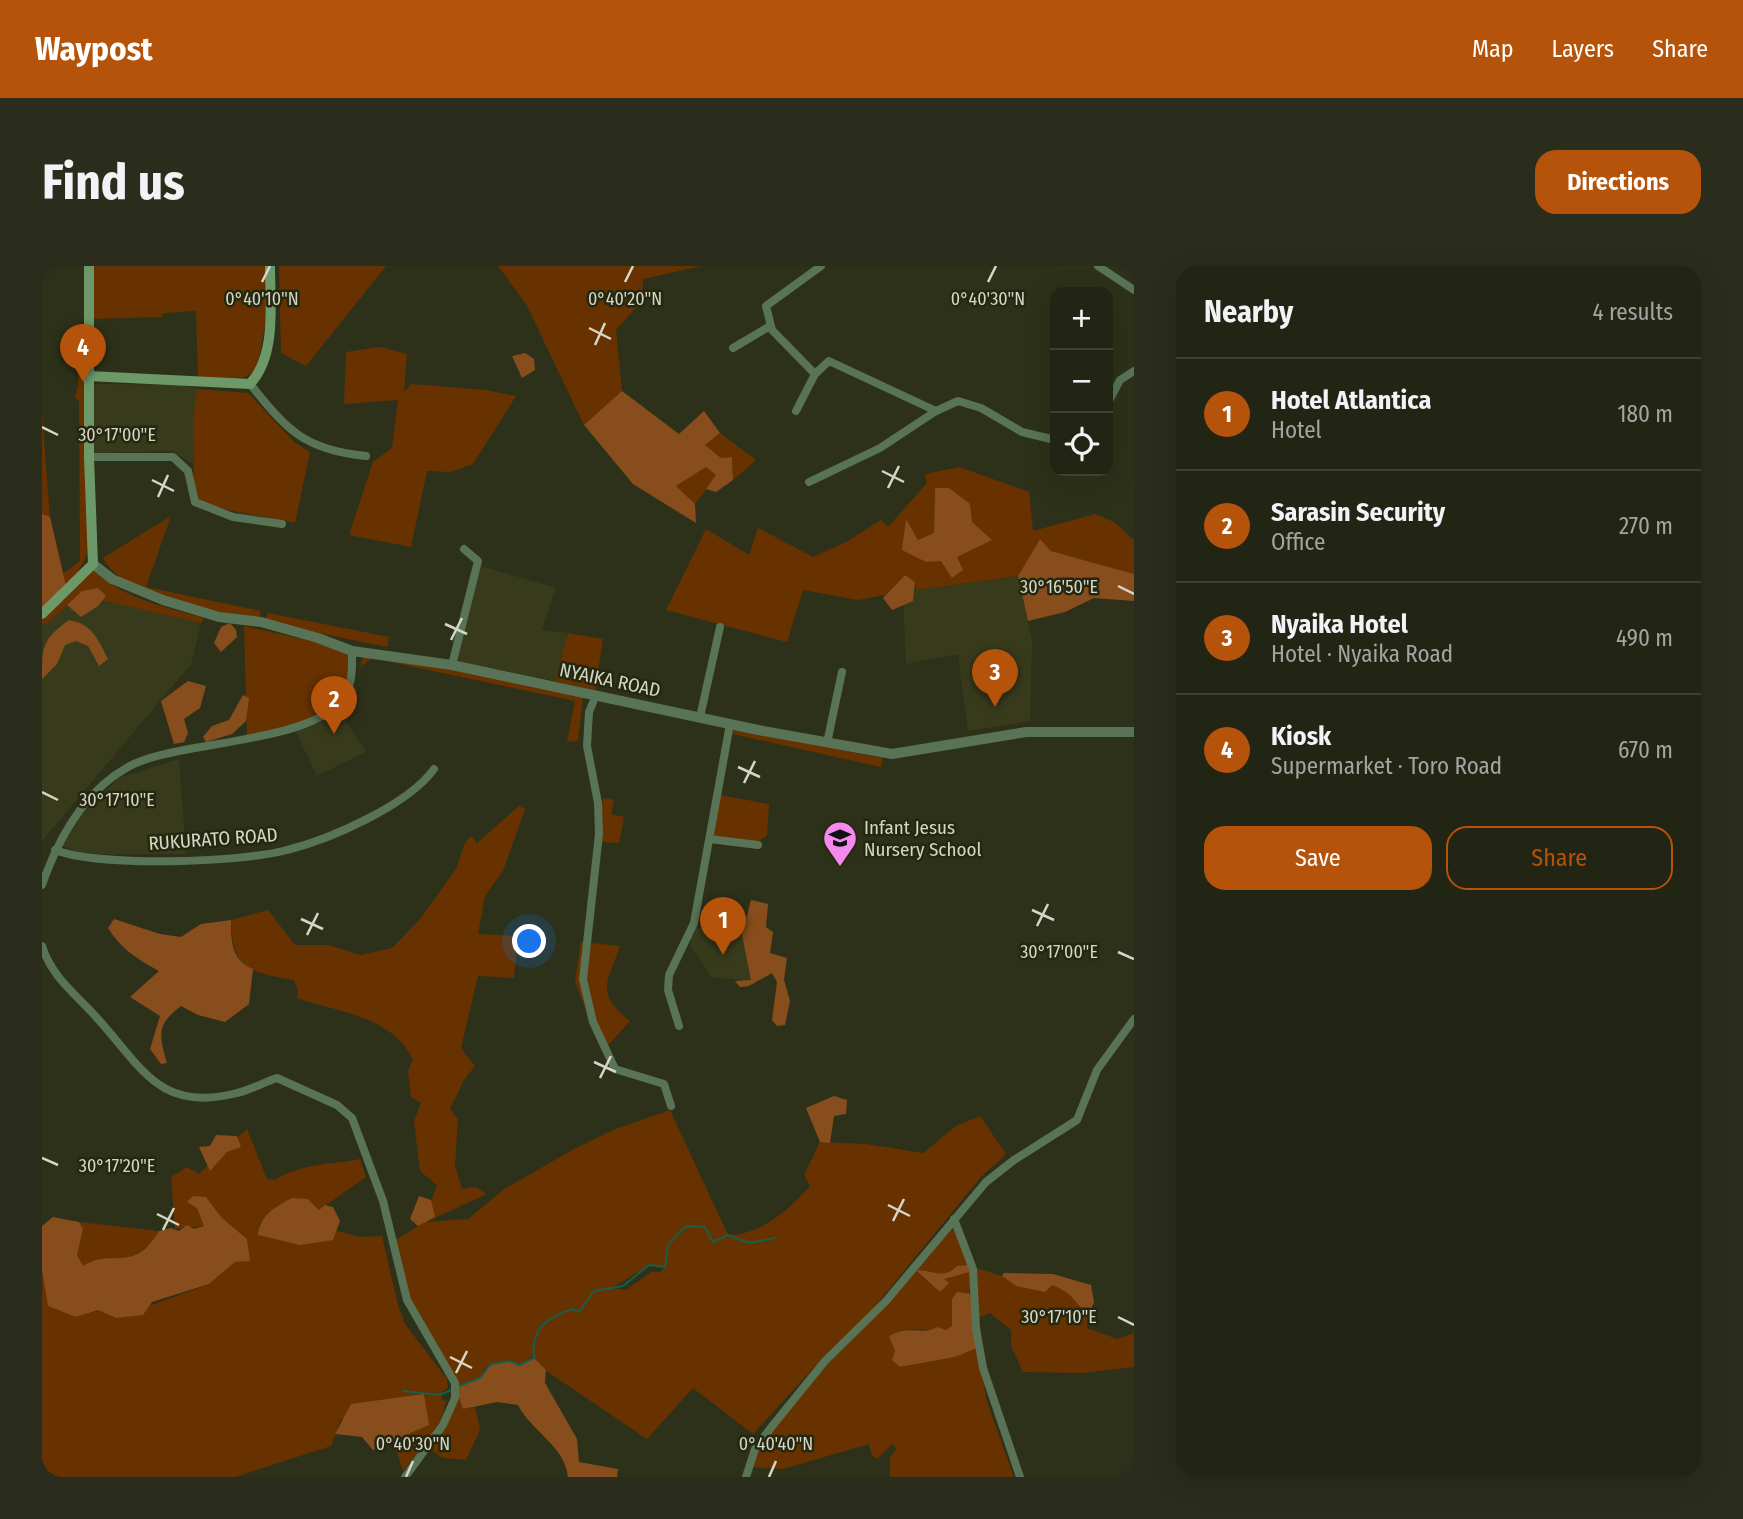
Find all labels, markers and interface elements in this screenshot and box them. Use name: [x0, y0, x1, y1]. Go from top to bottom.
text: Waypost: [35, 29, 153, 69]
text: Map: [1472, 35, 1514, 63]
text: Layers: [1552, 35, 1614, 63]
text: Share: [1652, 35, 1708, 63]
button: Directions: [1535, 150, 1701, 214]
text: Find us: [42, 153, 185, 212]
map controls: [1050, 287, 1113, 476]
button: +: [1050, 287, 1113, 350]
text: 0°40'10"N: [225, 288, 299, 310]
text: 0°40'20"N: [588, 288, 662, 310]
text: 0°40'30"N: [951, 288, 1025, 310]
text: Nearby: [1204, 294, 1293, 330]
text: 4 results: [1592, 298, 1673, 326]
pin: 4: [60, 324, 106, 382]
button: −: [1050, 350, 1113, 413]
text: Hotel Atlantica: [1271, 385, 1431, 416]
text: 1: [1222, 400, 1232, 428]
text: 180 m: [1617, 400, 1673, 428]
button: locate: [1050, 413, 1113, 476]
text: Hotel: [1271, 416, 1322, 444]
text: 30°17'00"E: [78, 424, 156, 446]
text: Sarasin Security: [1271, 497, 1445, 528]
text: 2: [1222, 512, 1232, 540]
text: 270 m: [1619, 512, 1673, 540]
text: Office: [1271, 528, 1325, 556]
text: 30°16'50"E: [1020, 576, 1098, 598]
text: Nyaika Hotel: [1271, 609, 1408, 640]
text: 3: [1222, 624, 1232, 652]
text: 490 m: [1616, 624, 1673, 652]
text: Hotel · Nyaika Road: [1271, 640, 1453, 668]
pin: 3: [972, 649, 1018, 707]
street label: NYAIKA ROAD: [557, 658, 663, 702]
pin: 2: [311, 676, 357, 734]
text: Kiosk: [1271, 721, 1331, 752]
text: 4: [1221, 736, 1233, 764]
text: 670 m: [1618, 736, 1673, 764]
text: Supermarket · Toro Road: [1271, 752, 1502, 780]
text: 30°17'10"E: [79, 789, 155, 811]
place label: Infant Jesus Nursery School: [864, 816, 981, 861]
school or university icon: Infant Jesus Nursery School: [821, 819, 859, 868]
street label: RUKURATO ROAD: [148, 823, 278, 855]
button: Save: [1204, 826, 1432, 890]
button: Share: [1446, 826, 1673, 890]
pin: 1: [700, 897, 746, 955]
your location: [512, 924, 546, 958]
text: 30°17'00"E: [1020, 941, 1098, 963]
text: 30°17'20"E: [79, 1155, 155, 1177]
text: 30°17'10"E: [1021, 1306, 1097, 1328]
text: 0°40'30"N: [376, 1433, 450, 1455]
text: 0°40'40"N: [739, 1433, 813, 1455]

